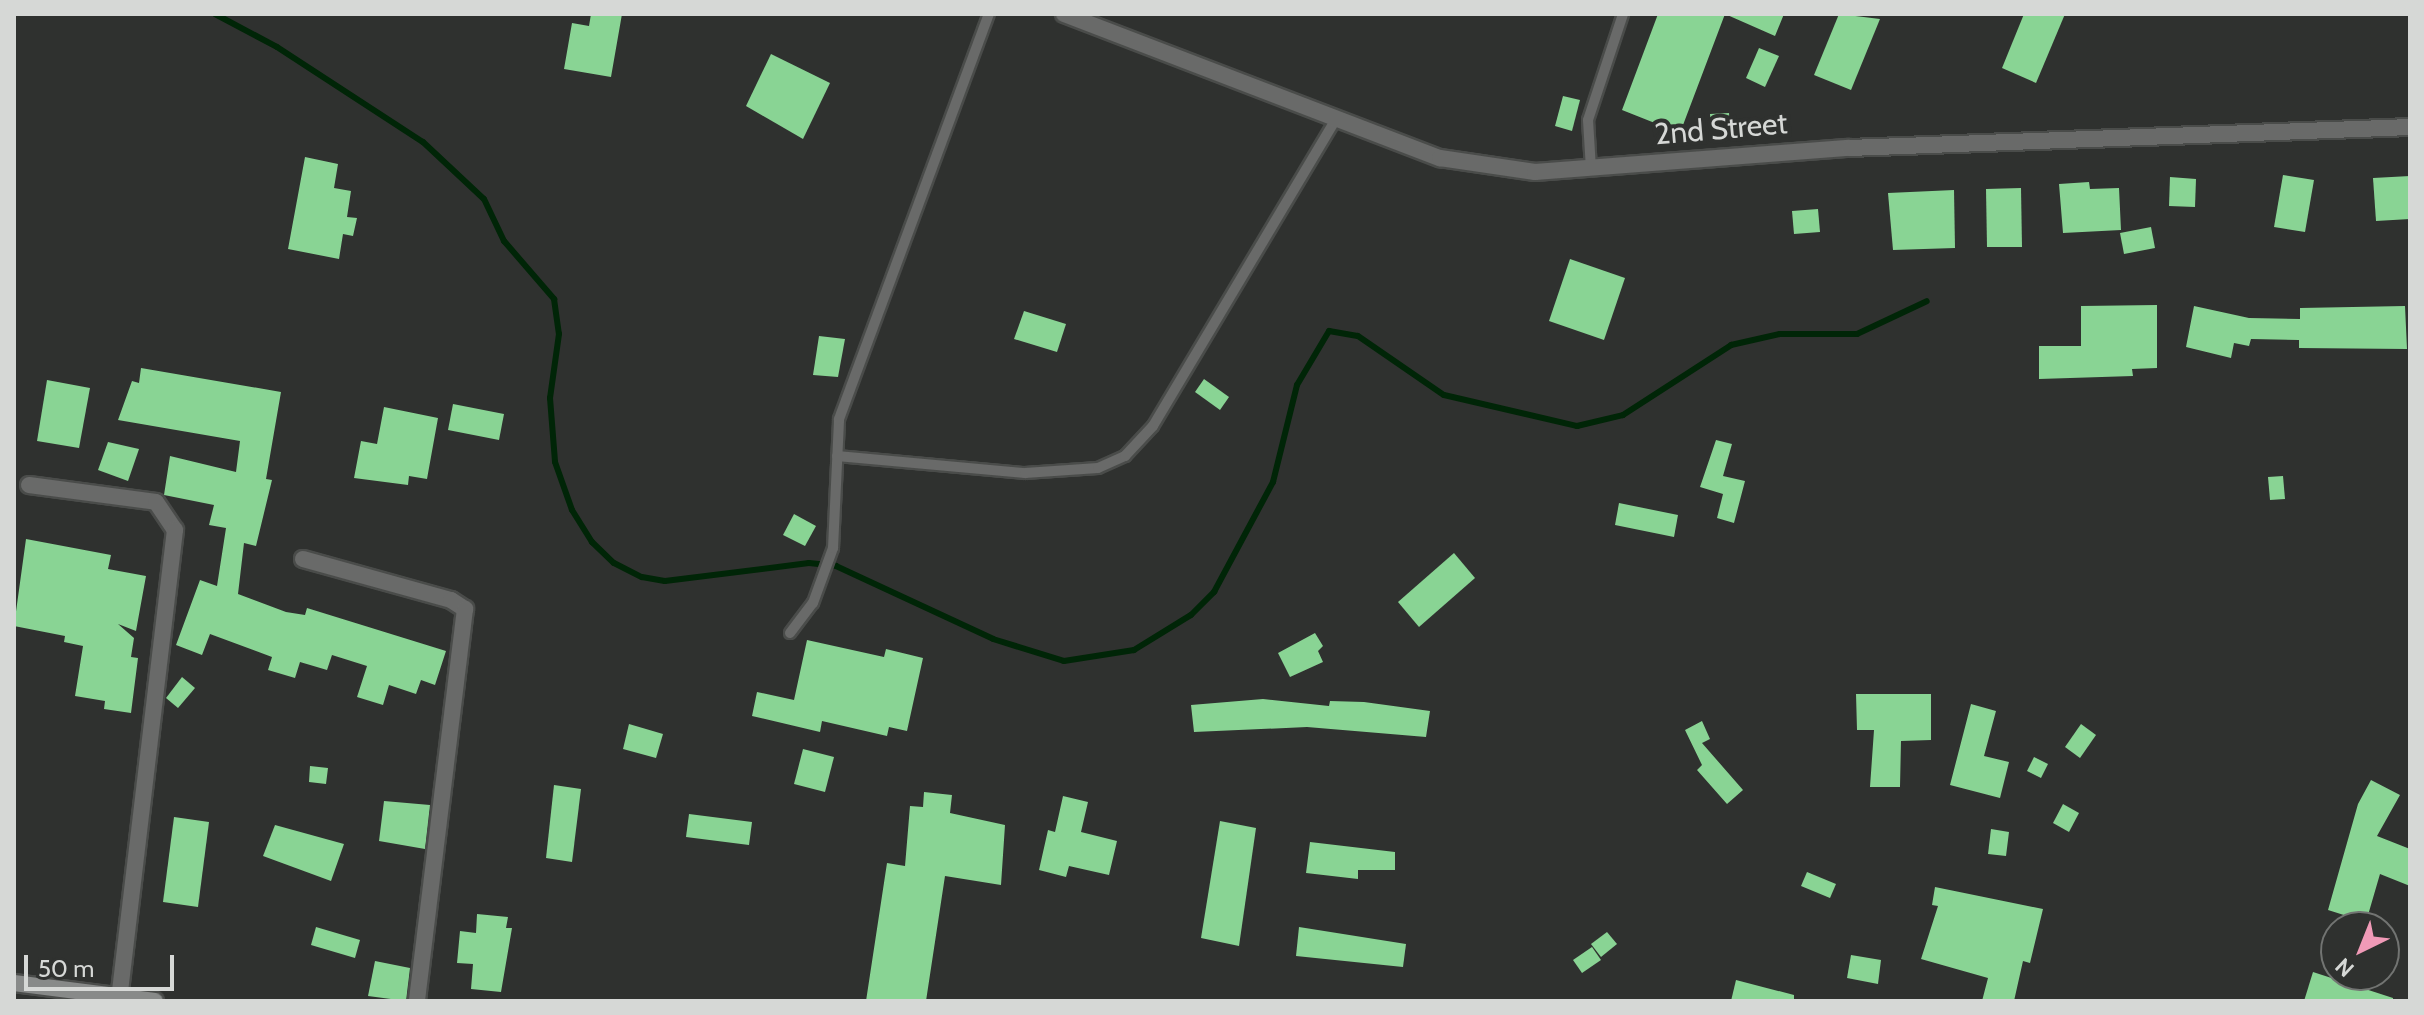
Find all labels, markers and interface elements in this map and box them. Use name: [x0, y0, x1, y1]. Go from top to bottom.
street label: 2nd Street: [1653, 105, 1789, 153]
north arrow: [2320, 911, 2400, 991]
scale bar: [28, 939, 178, 989]
text: N: [2330, 952, 2360, 983]
text: 50 m: [38, 954, 94, 983]

